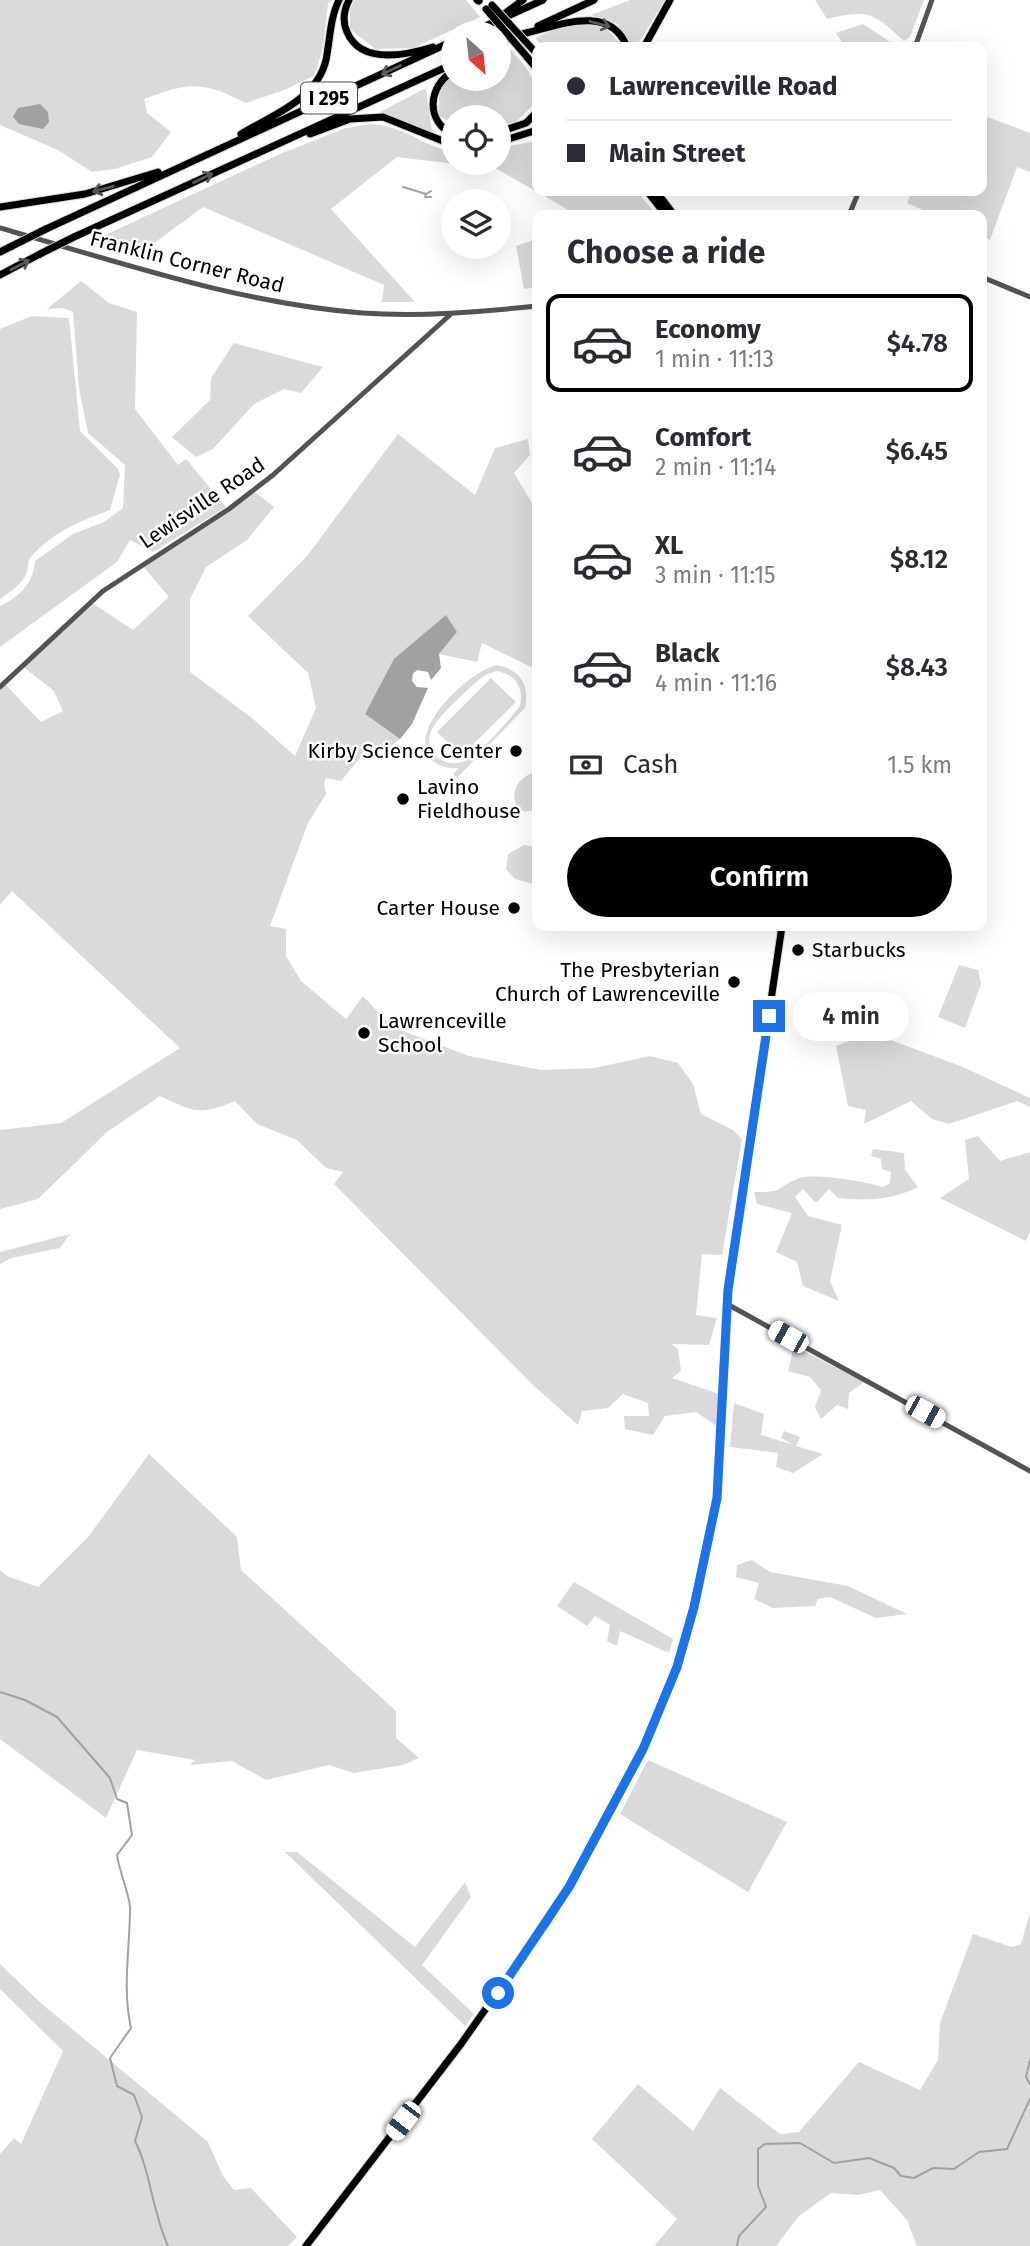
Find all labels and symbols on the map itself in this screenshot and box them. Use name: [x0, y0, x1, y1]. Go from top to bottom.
one-way arrow: [589, 18, 611, 31]
north arrow: [441, 21, 511, 91]
one-way arrow: [381, 64, 402, 77]
road number: I 295: [301, 82, 357, 114]
one-way arrow: [192, 171, 213, 184]
one-way arrow: [92, 183, 115, 196]
street label: Franklin Corner Road: [87, 225, 287, 299]
one-way arrow: [9, 257, 30, 271]
street label: Lewisville Road: [134, 451, 270, 555]
place label: Kirby Science Center: [308, 738, 502, 764]
marker: Kirby Science Center: [508, 743, 524, 759]
place label: Lavino Fieldhouse: [417, 774, 521, 824]
marker: Lavino Fieldhouse: [395, 791, 411, 807]
place label: Carter House: [377, 895, 500, 921]
marker: Carter House: [506, 900, 522, 916]
place label: Starbucks: [812, 937, 906, 963]
marker: Starbucks: [790, 942, 806, 958]
place label: The Presbyterian Church of Lawrenceville: [495, 957, 720, 1007]
marker: The Presbyterian Church of Lawrenceville: [726, 974, 742, 990]
callout: 4 min: [794, 992, 909, 1040]
route end: [753, 1000, 785, 1032]
place label: Lawrenceville School: [378, 1008, 507, 1058]
marker: Lawrenceville School: [356, 1025, 372, 1041]
car: [765, 1318, 812, 1356]
car: [902, 1393, 949, 1431]
route start: [482, 1977, 514, 2009]
car: [382, 2098, 425, 2144]

